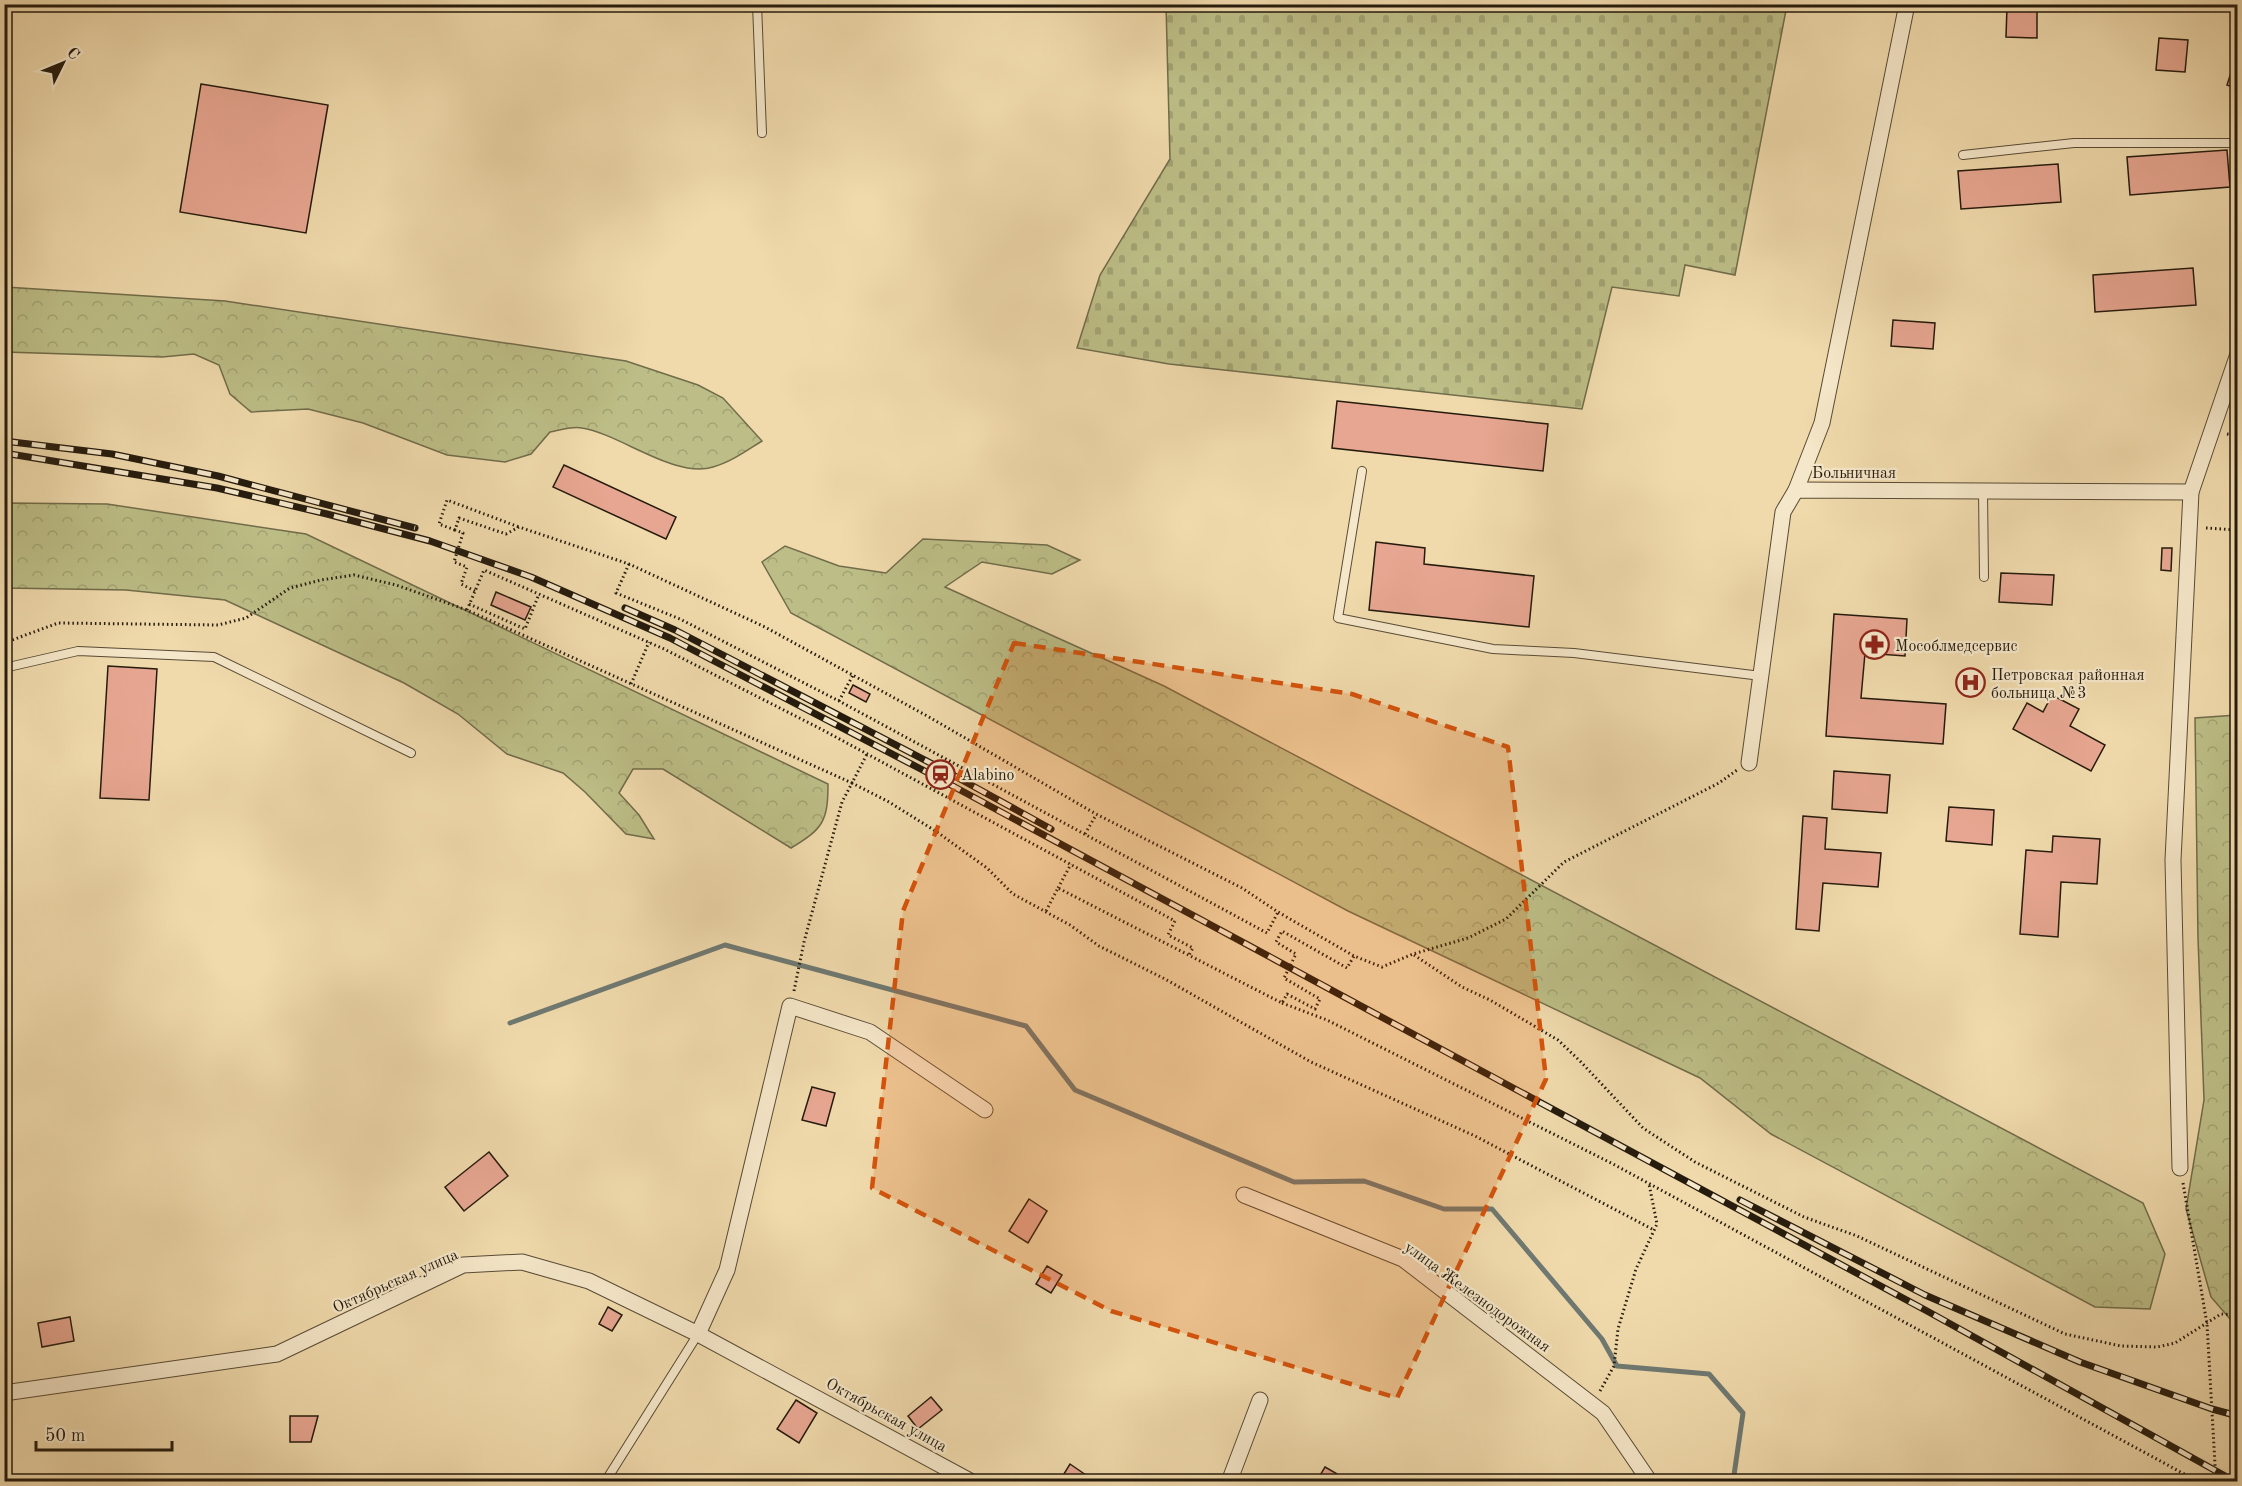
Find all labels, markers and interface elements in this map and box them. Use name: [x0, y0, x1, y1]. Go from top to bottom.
north arrow: [33, 33, 93, 93]
text: С: [63, 45, 82, 63]
street label: Больничная: [1812, 466, 1896, 482]
pharmacy icon: Мособлмедсервис: [1858, 629, 1890, 661]
place label: Мособлмедсервис: [1895, 639, 2018, 655]
hospital icon: Петровская районная больница №3: [1954, 667, 1986, 699]
place label: Петровская районная больница №3: [1991, 668, 2145, 702]
station icon: Alabino: [924, 758, 956, 790]
place label: Alabino: [961, 768, 1015, 784]
street label: улица Железнодорожная: [1401, 1239, 1553, 1356]
street label: Октябрьская улица: [331, 1247, 461, 1317]
street label: Октябрьская улица: [823, 1376, 949, 1456]
scale bar: [36, 1414, 172, 1452]
text: 50 m: [45, 1427, 85, 1445]

